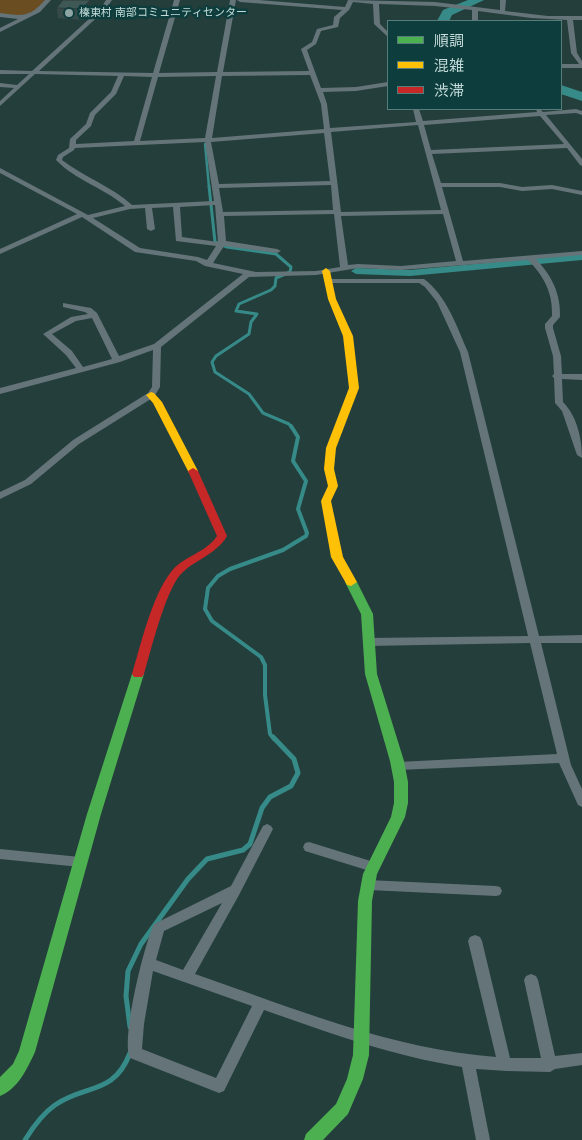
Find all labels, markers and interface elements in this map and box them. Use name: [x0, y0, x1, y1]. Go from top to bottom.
place label: 榛東村 南部コミュニティセンター: [79, 6, 247, 20]
marker: 榛東村 南部コミュニティセンター: [63, 7, 75, 19]
legend: [387, 20, 562, 110]
text: 順調: [434, 31, 464, 50]
text: 混雑: [434, 56, 464, 75]
text: 渋滞: [434, 81, 464, 100]

